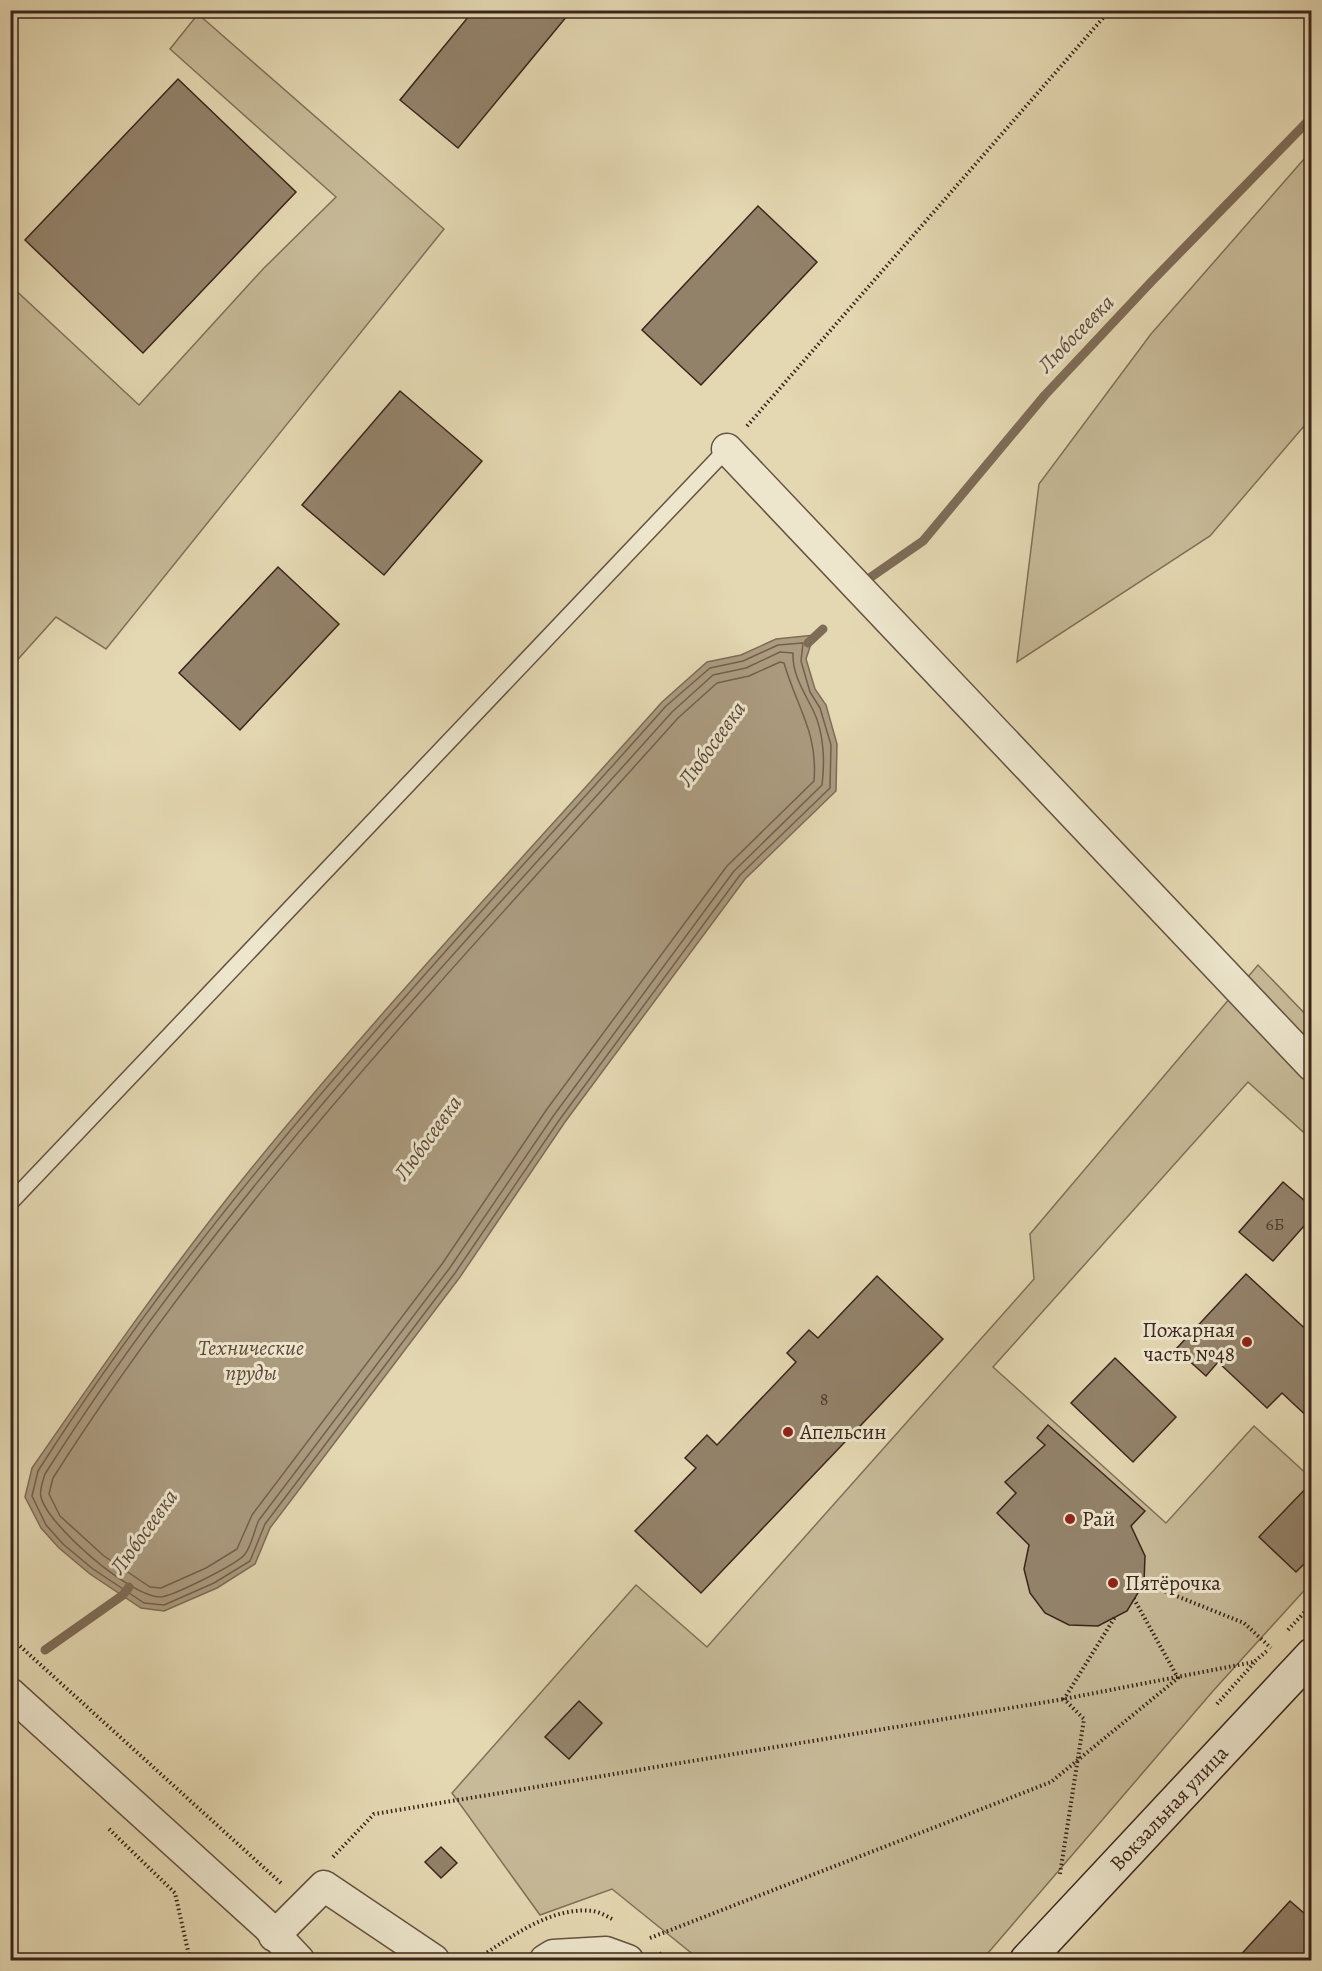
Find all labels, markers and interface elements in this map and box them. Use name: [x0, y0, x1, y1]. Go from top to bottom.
water label: Любосеевка: [1030, 288, 1121, 381]
water label: Любосеевка: [670, 695, 753, 793]
water label: Любосеевка: [386, 1089, 469, 1187]
house number: 6Б: [1265, 1212, 1285, 1236]
place label: Пожарная часть №48: [1142, 1316, 1235, 1368]
water label: Технические пруды: [198, 1333, 304, 1388]
marker: Пожарная часть №48: [1240, 1335, 1254, 1349]
house number: 8: [820, 1387, 828, 1411]
place label: Апельсин: [799, 1418, 887, 1446]
marker: Апельсин: [781, 1425, 795, 1439]
water label: Любосеевка: [102, 1483, 185, 1581]
place label: Рай: [1082, 1505, 1115, 1533]
marker: Рай: [1063, 1512, 1077, 1526]
place label: Пятёрочка: [1125, 1569, 1221, 1597]
marker: Пятёрочка: [1106, 1576, 1120, 1590]
street label: Вокзальная улица: [1103, 1739, 1235, 1877]

